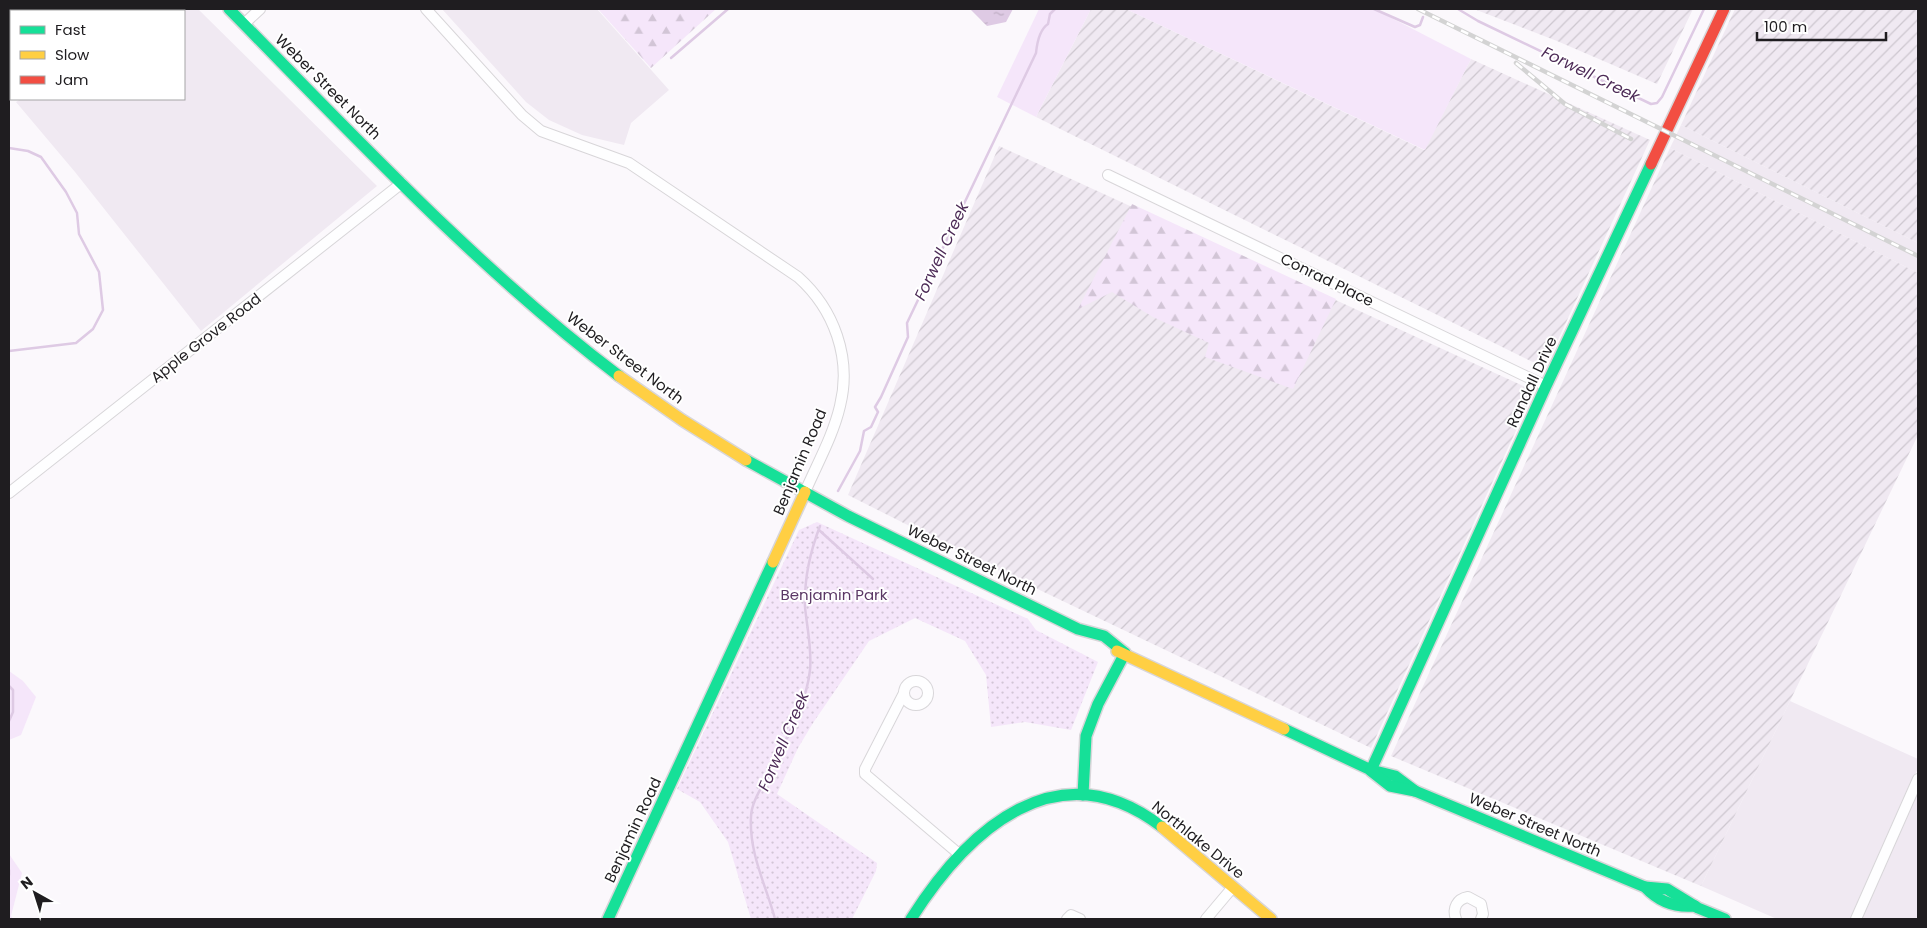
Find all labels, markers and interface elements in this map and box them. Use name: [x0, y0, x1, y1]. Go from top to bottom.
legend: [10, 10, 185, 100]
scale bar: [1757, 10, 1886, 42]
text: 100 m: [1764, 16, 1807, 37]
text: Fast: [55, 19, 86, 40]
street label: Weber Street North: [271, 29, 386, 144]
water label: Forwell Creek: [1538, 41, 1644, 108]
text: Slow: [55, 44, 90, 65]
text: Jam: [55, 69, 89, 90]
water label: Forwell Creek: [909, 197, 975, 304]
street label: Conrad Place: [1277, 248, 1377, 311]
street label: Apple Grove Road: [146, 288, 265, 387]
street label: Weber Street North: [562, 307, 688, 409]
street label: Randall Drive: [1501, 333, 1562, 431]
street label: Benjamin Road: [768, 405, 831, 518]
street label: Weber Street North: [904, 519, 1041, 600]
park label: Benjamin Park: [781, 584, 888, 605]
water label: Forwell Creek: [752, 687, 815, 795]
street label: Benjamin Road: [599, 774, 666, 886]
street label: Weber Street North: [1466, 787, 1605, 862]
street label: Northlake Drive: [1148, 796, 1249, 883]
north arrow: [10, 868, 60, 918]
text: N: [16, 872, 37, 894]

